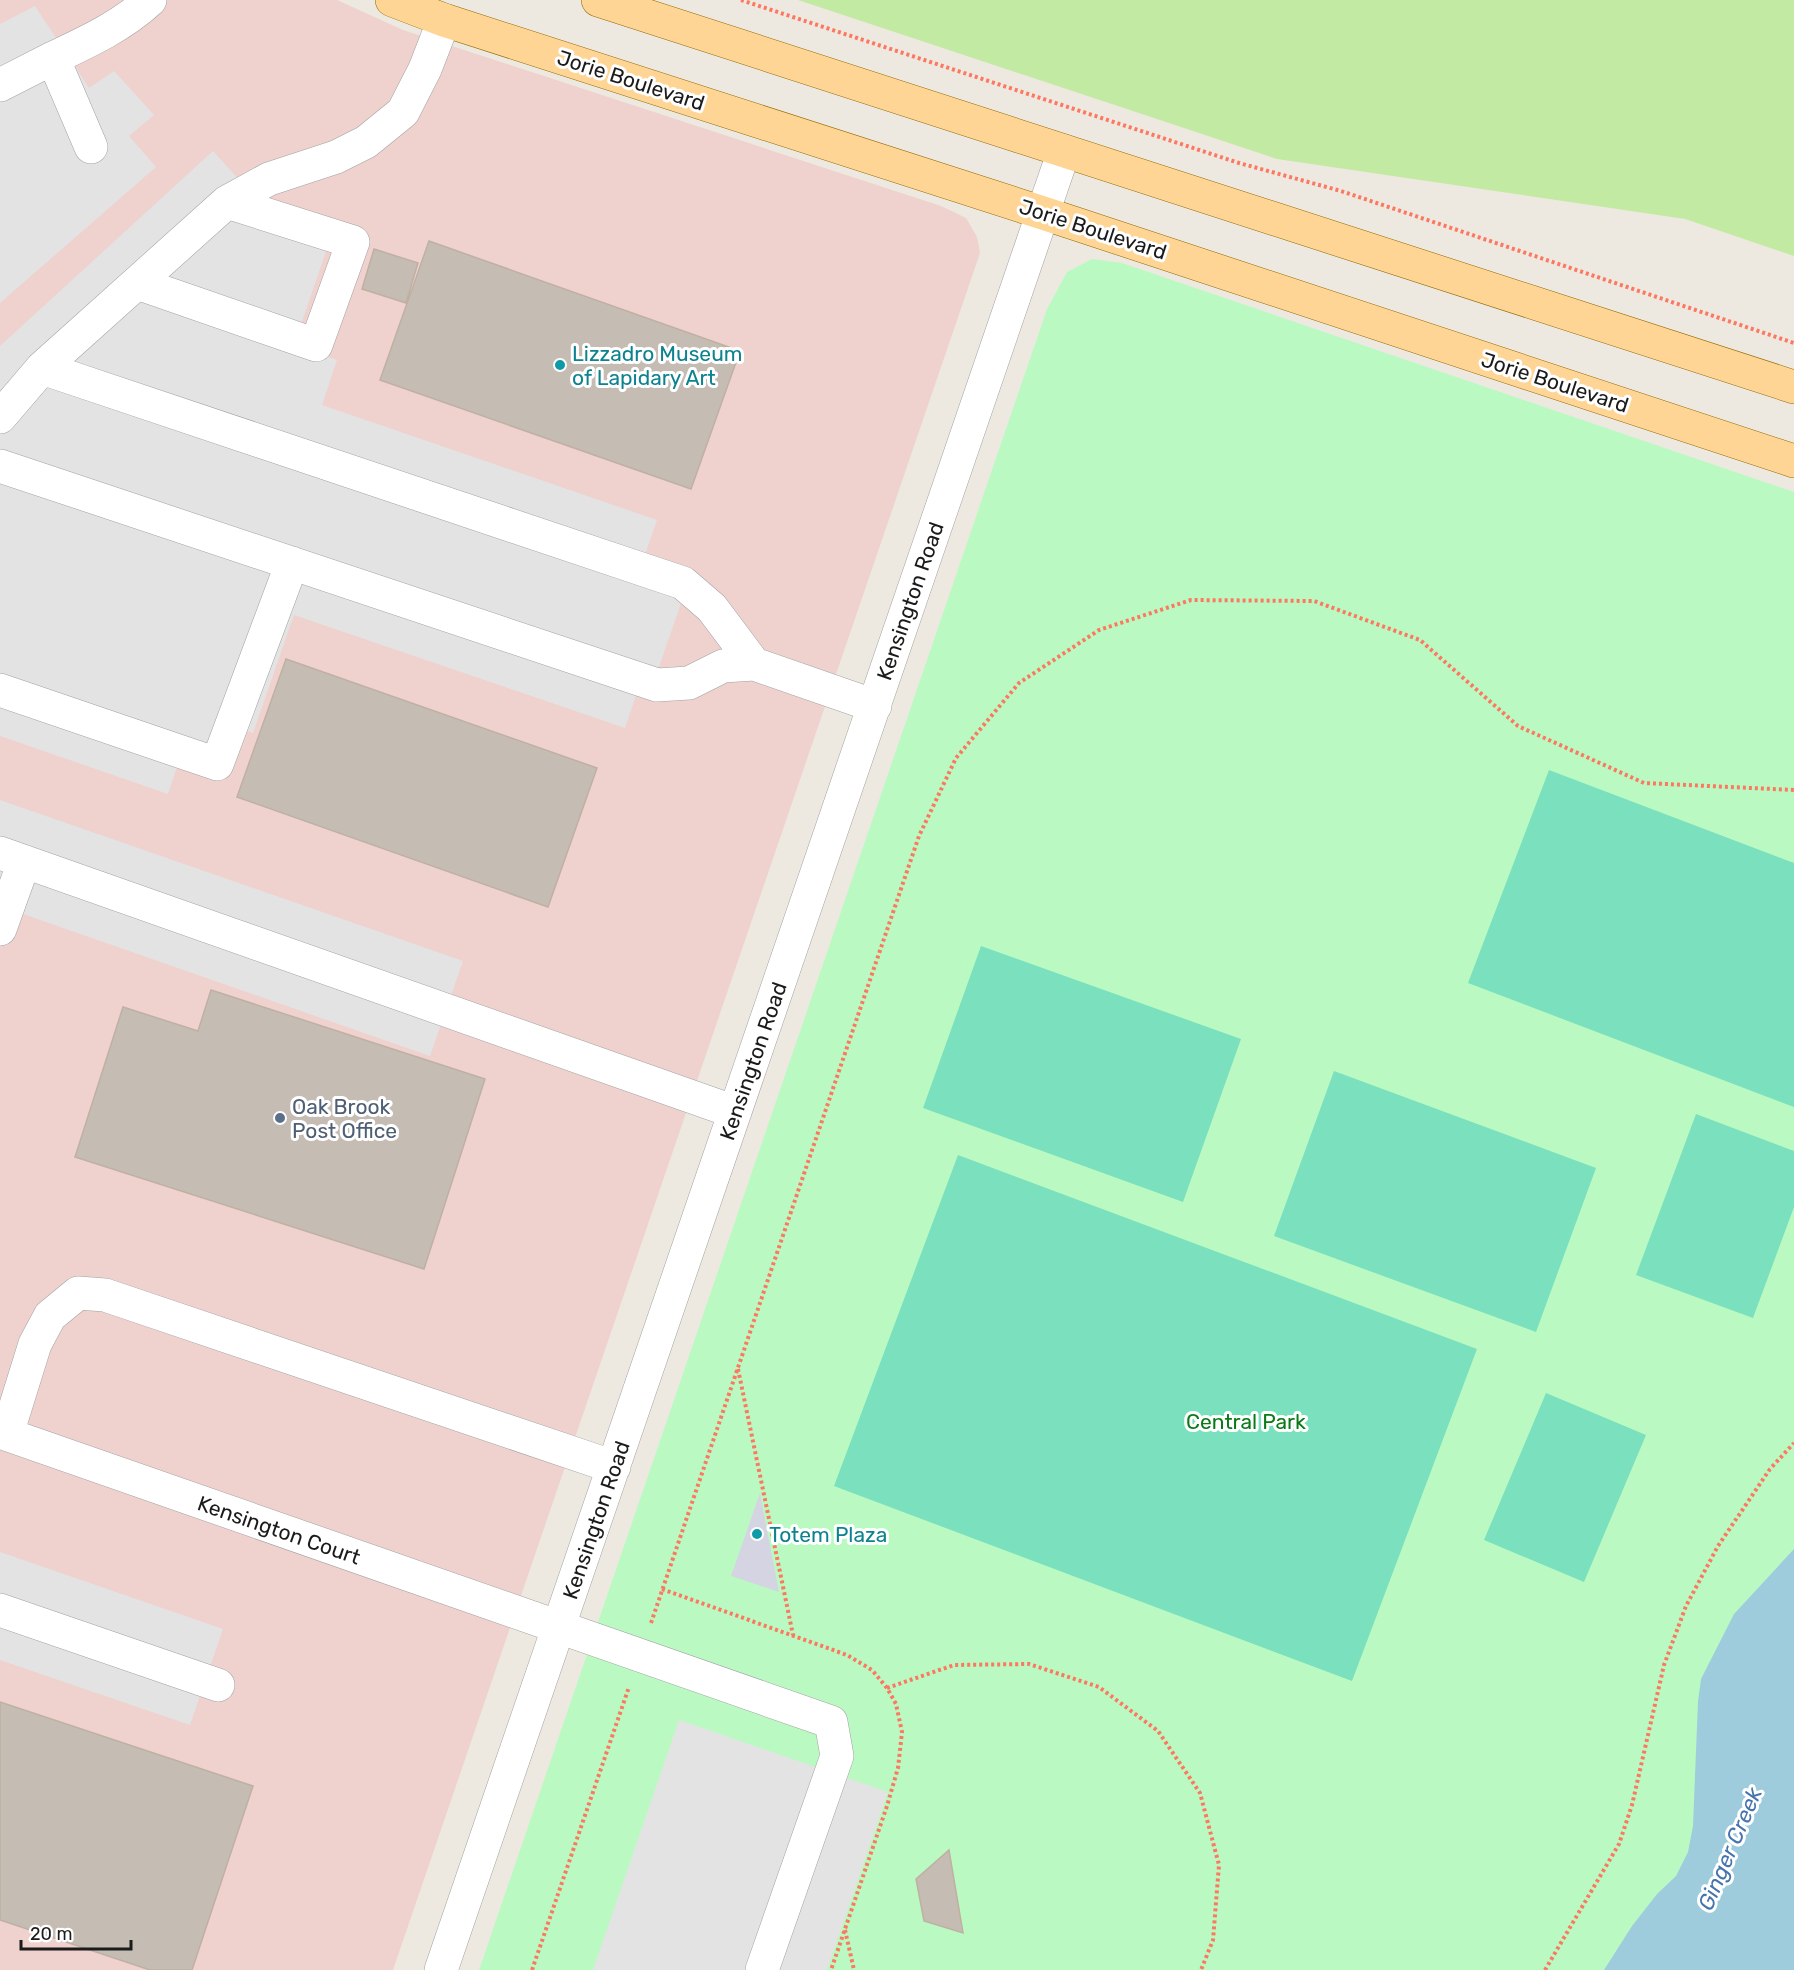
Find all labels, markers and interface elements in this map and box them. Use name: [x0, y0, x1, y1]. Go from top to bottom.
street label: Jorie Boulevard: [554, 44, 708, 116]
street label: Jorie Boulevard: [1016, 193, 1170, 265]
place label: Lizzadro Museum of Lapidary Art: [572, 341, 742, 390]
street label: Jorie Boulevard: [1478, 346, 1632, 418]
marker: Lizzadro Museum of Lapidary Art: [553, 358, 567, 372]
street label: Kensington Road: [871, 519, 949, 683]
street label: Kensington Road: [714, 979, 792, 1143]
place label: Oak Brook Post Office: [292, 1094, 397, 1143]
marker: Oak Brook Post Office: [273, 1111, 287, 1125]
park label: Central Park: [1186, 1409, 1306, 1434]
street label: Kensington Road: [557, 1438, 635, 1602]
street label: Kensington Court: [194, 1490, 364, 1570]
place label: Totem Plaza: [769, 1522, 887, 1547]
marker: Totem Plaza: [750, 1527, 764, 1541]
water label: Ginger Creek: [1692, 1783, 1768, 1915]
scale bar: [21, 1913, 130, 1951]
text: 20 m: [30, 1923, 72, 1945]

